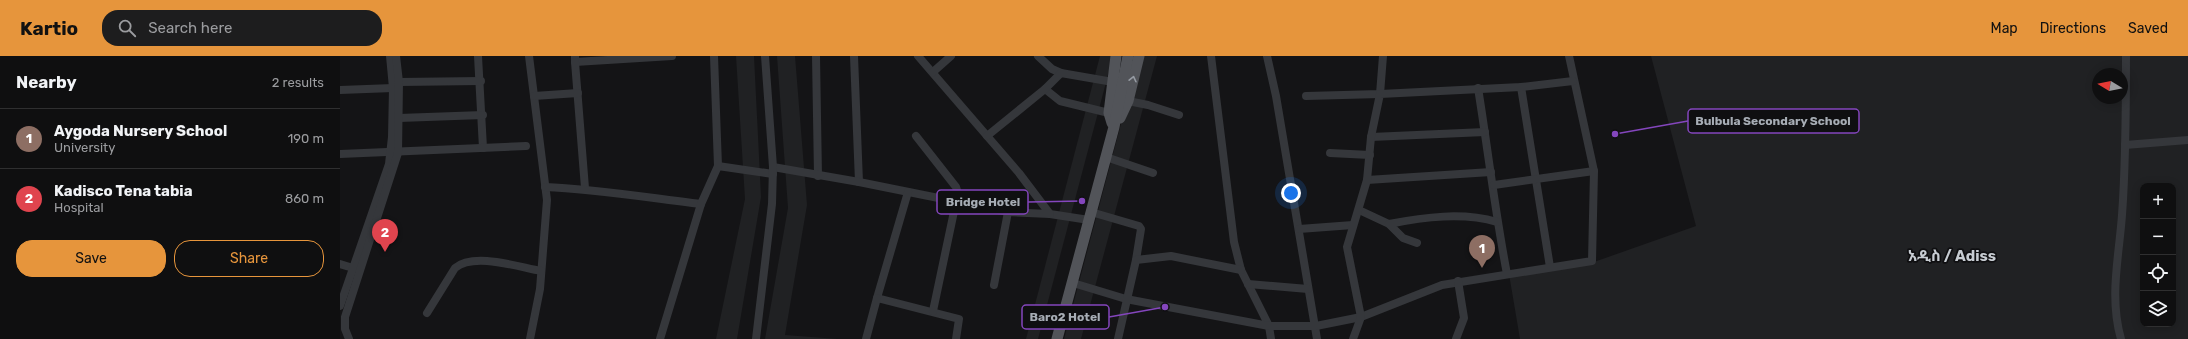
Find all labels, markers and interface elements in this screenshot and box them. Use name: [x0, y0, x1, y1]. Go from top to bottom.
search box: [102, 10, 382, 46]
text: Kartio: [20, 17, 78, 40]
icon: search: [116, 17, 138, 39]
text: Search here: [148, 19, 232, 37]
text: Map: [1991, 20, 2018, 37]
text: Directions: [2040, 20, 2106, 37]
text: Saved: [2128, 20, 2168, 37]
north arrow: [2092, 68, 2128, 104]
text: Nearby: [16, 72, 77, 92]
text: 2 results: [272, 75, 324, 90]
one-way arrow: [1128, 76, 1136, 82]
callout: Bulbula Secondary School: [1688, 109, 1859, 133]
text: Bulbula Secondary School: [1695, 114, 1851, 128]
text: Aygoda Nursery School: [54, 122, 227, 140]
text: 1: [26, 131, 32, 146]
text: 190 m: [288, 131, 324, 146]
text: University: [54, 140, 115, 155]
text: Kadisco Tena tabia: [54, 182, 193, 200]
your location: [1281, 183, 1301, 203]
map controls: [2140, 183, 2176, 327]
button: +: [2140, 183, 2176, 219]
callout: Bridge Hotel: [937, 190, 1028, 214]
text: 2: [25, 191, 33, 206]
text: 860 m: [285, 191, 324, 206]
text: Bridge Hotel: [946, 195, 1020, 209]
text: Hospital: [54, 200, 104, 215]
pin: 2: [372, 219, 398, 252]
button: −: [2140, 219, 2176, 255]
pin: 1: [1469, 235, 1495, 268]
button: Save: [16, 240, 166, 277]
button: Share: [174, 240, 324, 277]
district label: አዲስ / Adiss: [1908, 247, 1996, 265]
button: locate: [2140, 255, 2176, 291]
button: layers: [2140, 291, 2176, 327]
callout: Baro2 Hotel: [1022, 305, 1109, 329]
text: Baro2 Hotel: [1029, 310, 1101, 324]

